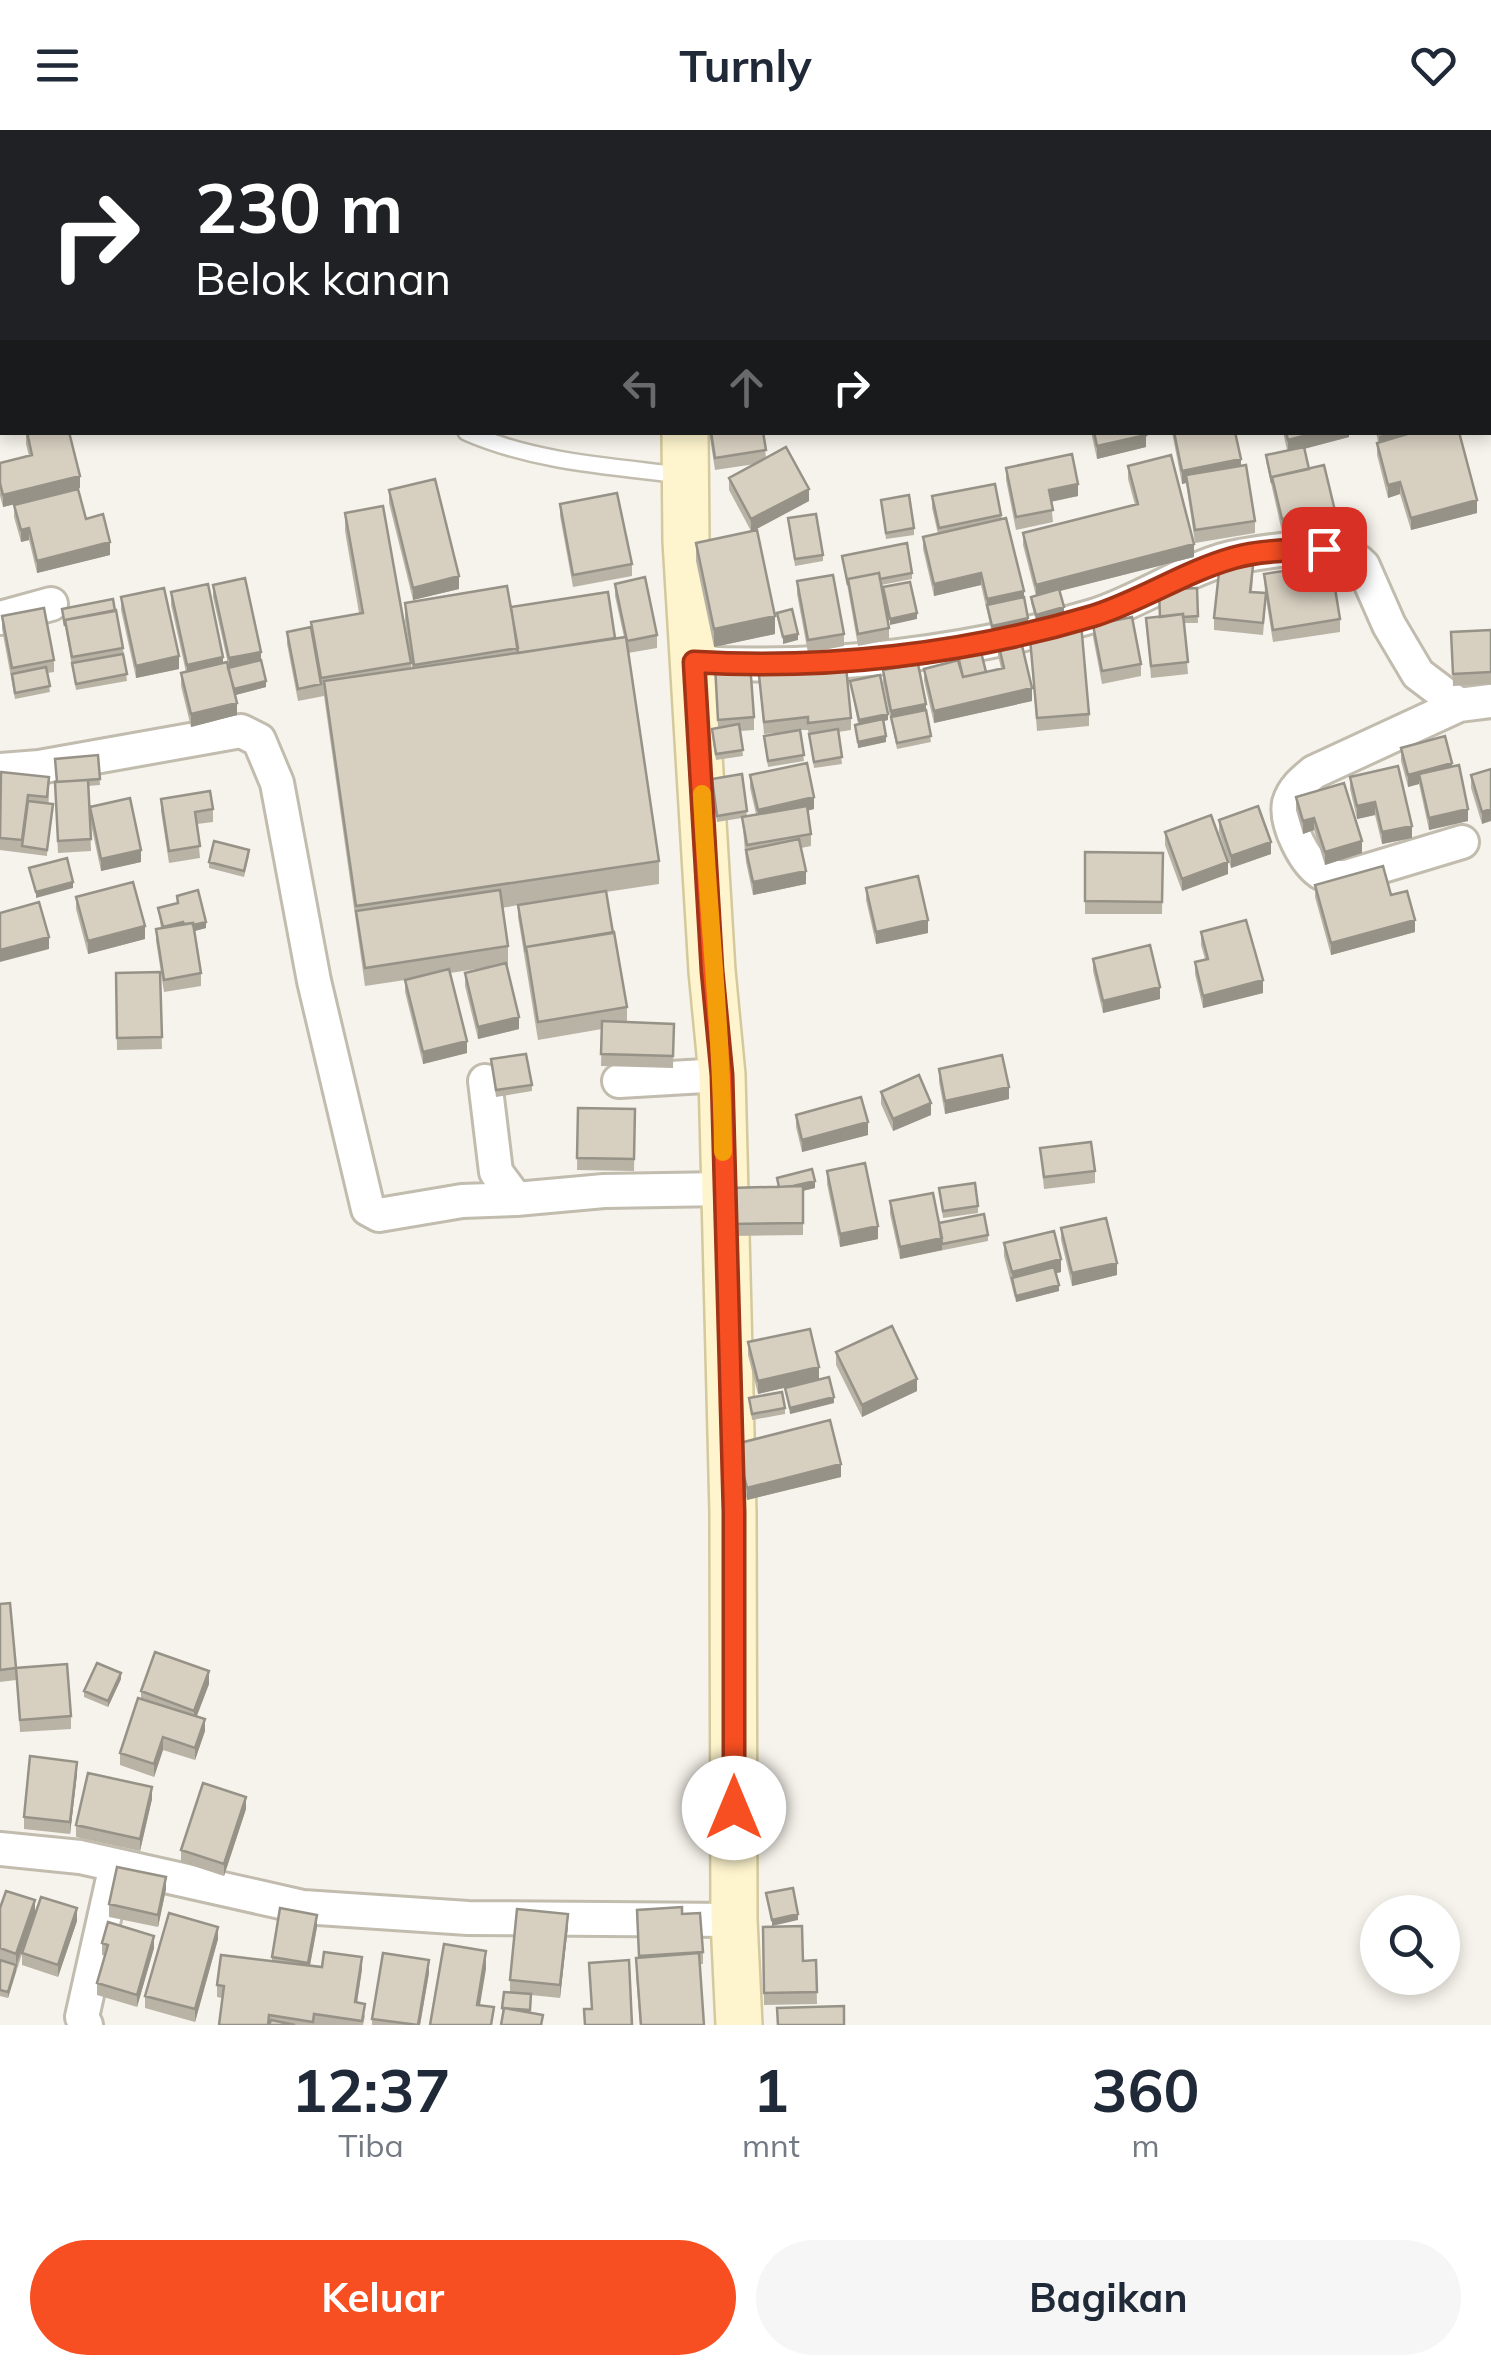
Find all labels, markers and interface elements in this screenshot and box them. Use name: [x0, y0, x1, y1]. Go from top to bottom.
text: Turnly: [679, 37, 812, 93]
icon: menu: [30, 38, 85, 93]
icon: heart: [1406, 38, 1461, 93]
text: 230 m: [195, 163, 403, 251]
icon: right: [30, 170, 160, 300]
text: Belok kanan: [195, 250, 451, 306]
icon: left: [614, 360, 669, 415]
icon: ahead: [719, 360, 774, 415]
icon: right: [824, 360, 879, 415]
pin: [1282, 507, 1367, 592]
icon: arrive: [1297, 522, 1352, 577]
position arrow: [682, 1756, 786, 1860]
map controls: [1360, 1895, 1460, 1995]
button: search: [1360, 1895, 1460, 1995]
text: 12:37: [292, 2052, 450, 2127]
text: 1: [753, 2052, 789, 2127]
text: 360: [1091, 2052, 1199, 2127]
text: Tiba: [338, 2125, 404, 2165]
text: mnt: [742, 2125, 800, 2165]
text: m: [1131, 2125, 1160, 2165]
button: Keluar: [30, 2240, 736, 2355]
button: Bagikan: [756, 2240, 1461, 2355]

